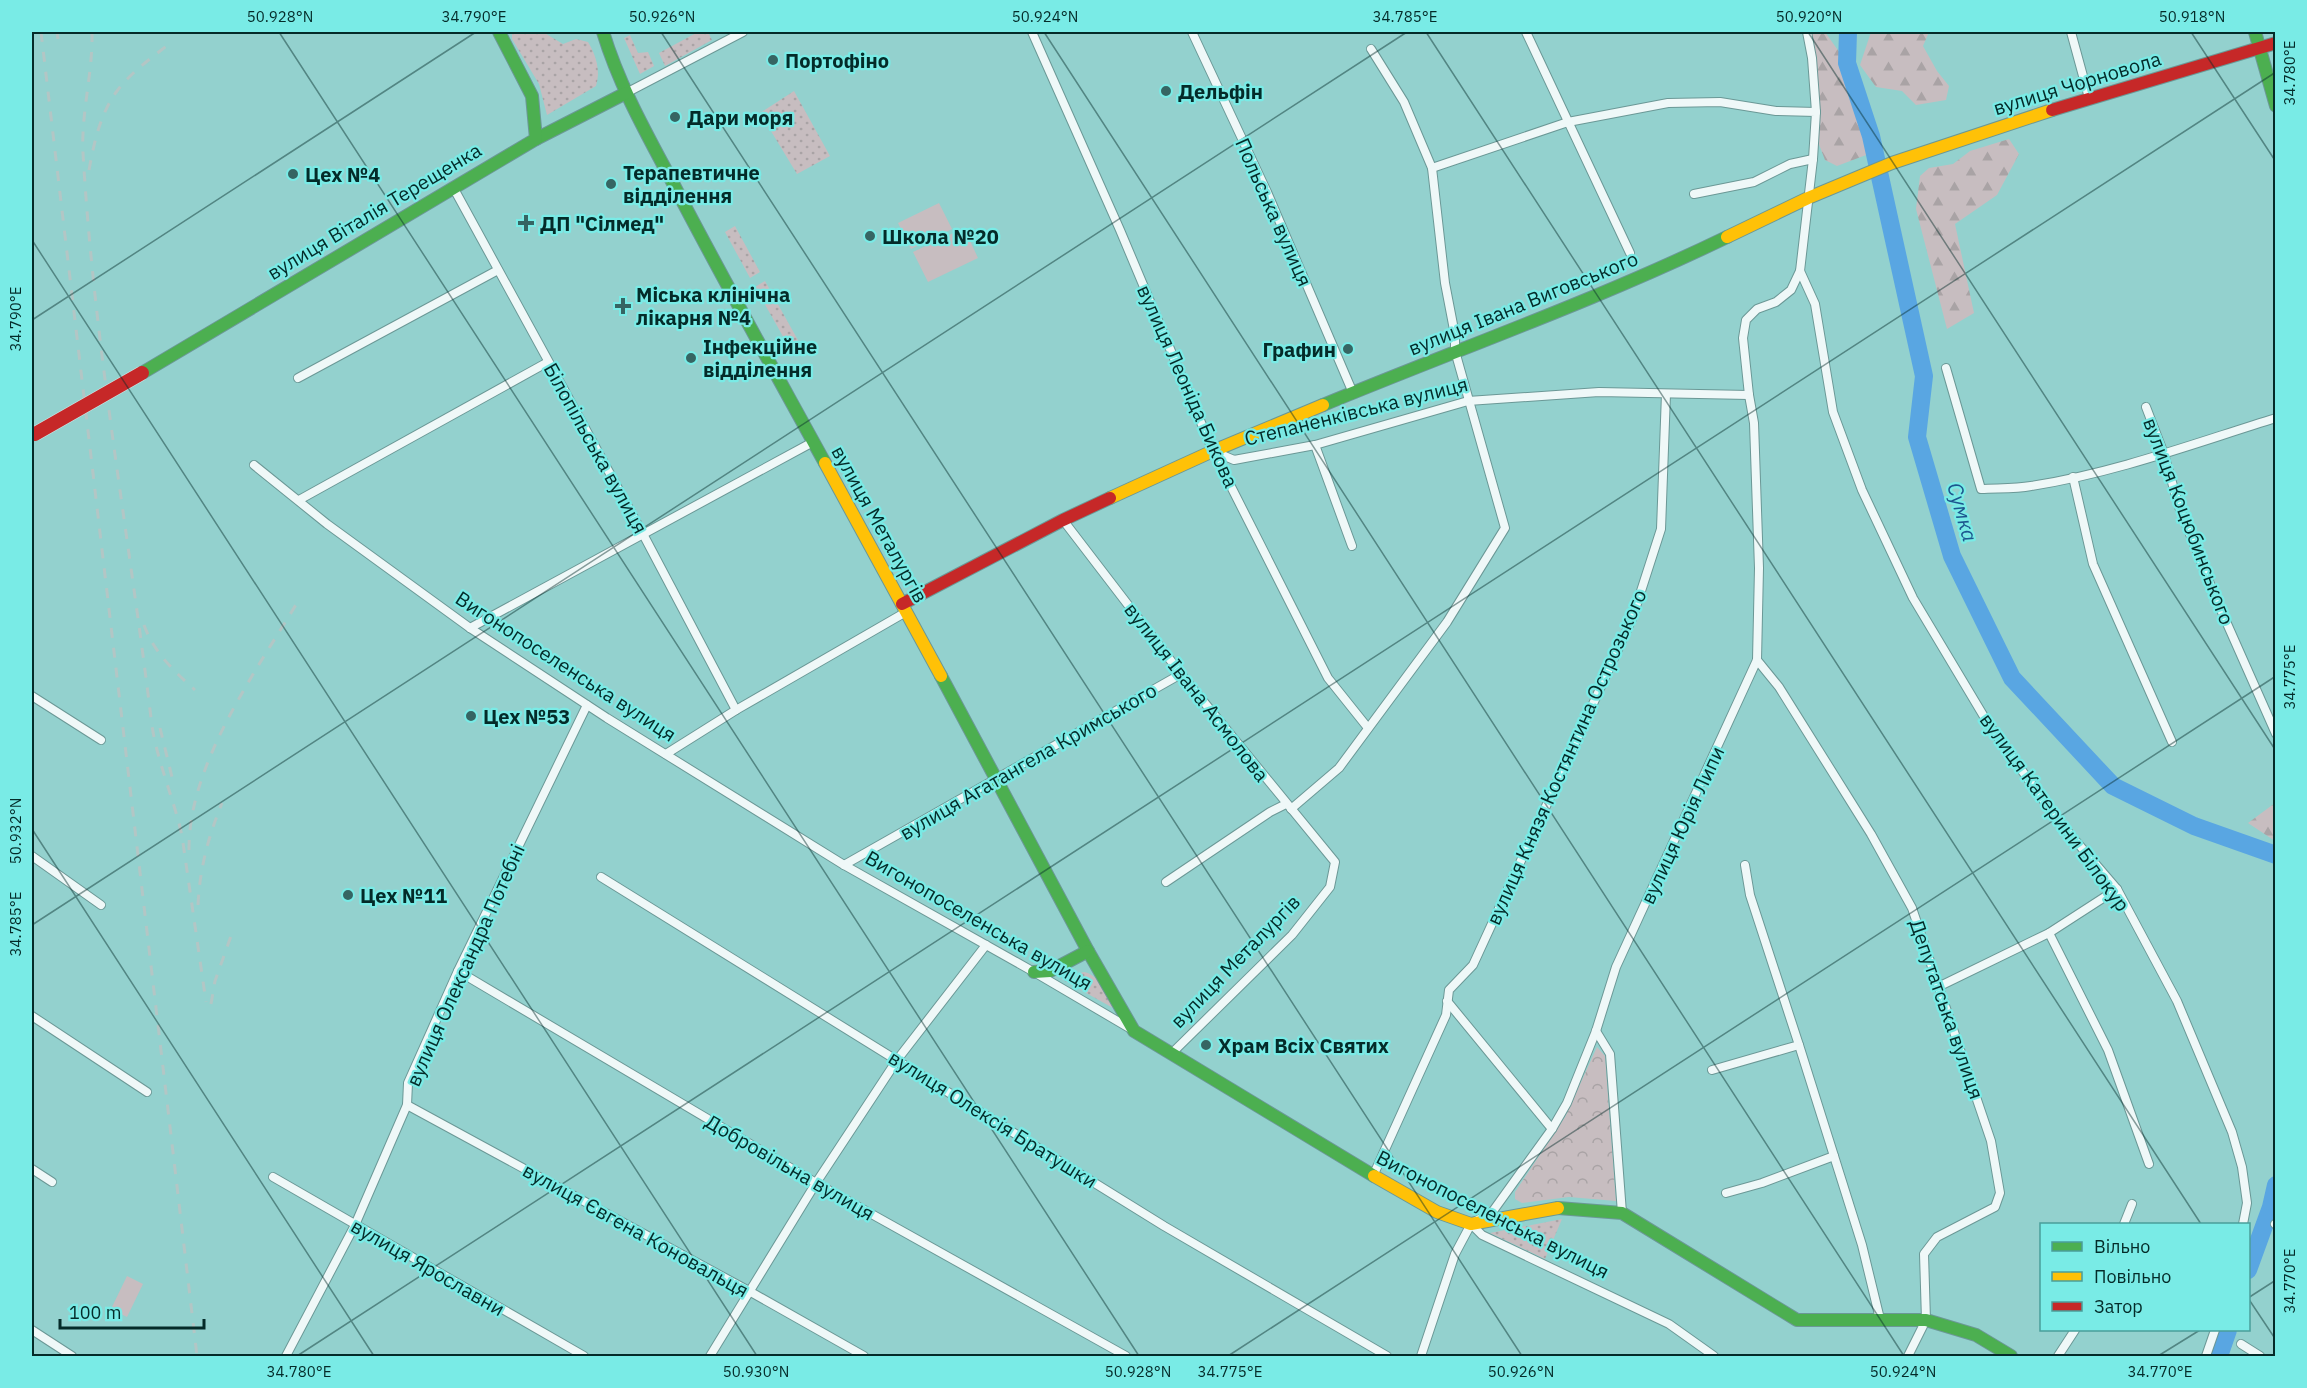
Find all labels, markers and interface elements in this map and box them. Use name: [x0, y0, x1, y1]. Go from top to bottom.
text: 50.928°N: [247, 7, 313, 26]
text: 34.790°E: [442, 7, 506, 26]
text: 50.926°N: [629, 7, 695, 26]
text: 50.924°N: [1012, 7, 1078, 26]
text: 34.785°E: [1373, 7, 1437, 26]
text: 50.920°N: [1776, 7, 1842, 26]
text: 50.918°N: [2159, 7, 2225, 26]
text: 34.780°E: [2280, 41, 2299, 105]
street label: вулиця Чорновола: [1990, 45, 2164, 121]
place label: Портофіно: [785, 47, 889, 74]
marker: Портофіно: [766, 53, 780, 67]
place label: Дельфін: [1178, 78, 1263, 105]
marker: Дельфін: [1159, 84, 1173, 98]
place label: Дари моря: [687, 104, 793, 131]
marker: Дари моря: [668, 110, 682, 124]
street label: Польська вулиця: [1229, 134, 1319, 290]
street label: вулиця Віталія Терещенка: [262, 136, 486, 286]
place label: Терапевтичне відділення: [623, 159, 760, 209]
place label: Цех №4: [305, 161, 380, 188]
marker: Цех №4: [286, 167, 300, 181]
marker: Терапевтичне відділення: [604, 177, 618, 191]
place label: ДП "Сілмед": [540, 210, 664, 237]
marker: ДП "Сілмед": [517, 214, 535, 232]
place label: Школа №20: [882, 223, 999, 250]
marker: Школа №20: [863, 229, 877, 243]
street label: вулиця Івана Виговського: [1404, 245, 1642, 361]
street label: вулиця Леоніда Бикова: [1131, 280, 1245, 492]
place label: Міська клінічна лікарня №4: [636, 281, 790, 331]
text: 34.790°E: [6, 287, 25, 351]
marker: Міська клінічна лікарня №4: [614, 297, 632, 315]
place label: Інфекційне відділення: [703, 333, 817, 383]
place label: Графин: [1263, 336, 1336, 363]
marker: Графин: [1341, 342, 1355, 356]
marker: Інфекційне відділення: [684, 351, 698, 365]
street label: Білопільська вулиця: [538, 358, 654, 538]
street label: Степаненківська вулиця: [1241, 370, 1471, 452]
street label: вулиця Коцюбинського: [2137, 414, 2241, 628]
street label: вулиця Металургів: [826, 441, 934, 607]
water label: Сумка: [1941, 479, 1985, 545]
street label: Вигонопоселенська вулиця: [450, 584, 682, 748]
street label: вулиця Князя Костянтина Острозького: [1480, 585, 1652, 929]
street label: вулиця Івана Асмолова: [1119, 597, 1276, 787]
text: 34.775°E: [2280, 645, 2299, 709]
street label: вулиця Агатангела Кримського: [895, 676, 1161, 846]
place label: Цех №53: [483, 703, 570, 730]
street label: вулиця Катерини Білокур: [1974, 707, 2136, 917]
marker: Цех №53: [464, 709, 478, 723]
street label: вулиця Юрія Липи: [1634, 742, 1730, 908]
text: 50.932°N: [6, 798, 25, 864]
street label: вулиця Олександра Потебні: [399, 840, 531, 1090]
street label: Вигонопоселенська вулиця: [861, 844, 1097, 996]
place label: Цех №11: [360, 882, 447, 909]
marker: Цех №11: [341, 888, 355, 902]
street label: вулиця Металургів: [1164, 888, 1306, 1034]
text: 34.785°E: [6, 892, 25, 956]
street label: Депутатська вулиця: [1904, 915, 1990, 1103]
place label: Храм Всіх Святих: [1218, 1032, 1389, 1059]
marker: Храм Всіх Святих: [1199, 1038, 1213, 1052]
street label: вулиця Олексія Братушки: [883, 1044, 1103, 1194]
street label: Добровільна вулиця: [700, 1107, 880, 1227]
street label: Вигонопоселенська вулиця: [1372, 1143, 1614, 1285]
street label: вулиця Євгена Коновальця: [518, 1156, 754, 1304]
street label: вулиця Ярославни: [346, 1212, 510, 1322]
legend: [2040, 1223, 2250, 1331]
text: Вільно: [2094, 1235, 2150, 1258]
text: 34.770°E: [2280, 1249, 2299, 1313]
text: Повільно: [2094, 1265, 2171, 1288]
scale bar: [60, 1292, 204, 1330]
text: Затор: [2094, 1295, 2143, 1318]
text: 100 m: [69, 1301, 121, 1324]
text: 34.780°E: [267, 1362, 331, 1381]
text: 50.930°N: [723, 1362, 789, 1381]
text: 50.928°N: [1105, 1362, 1171, 1381]
text: 34.775°E: [1198, 1362, 1262, 1381]
text: 50.926°N: [1488, 1362, 1554, 1381]
text: 50.924°N: [1870, 1362, 1936, 1381]
text: 34.770°E: [2128, 1362, 2192, 1381]

